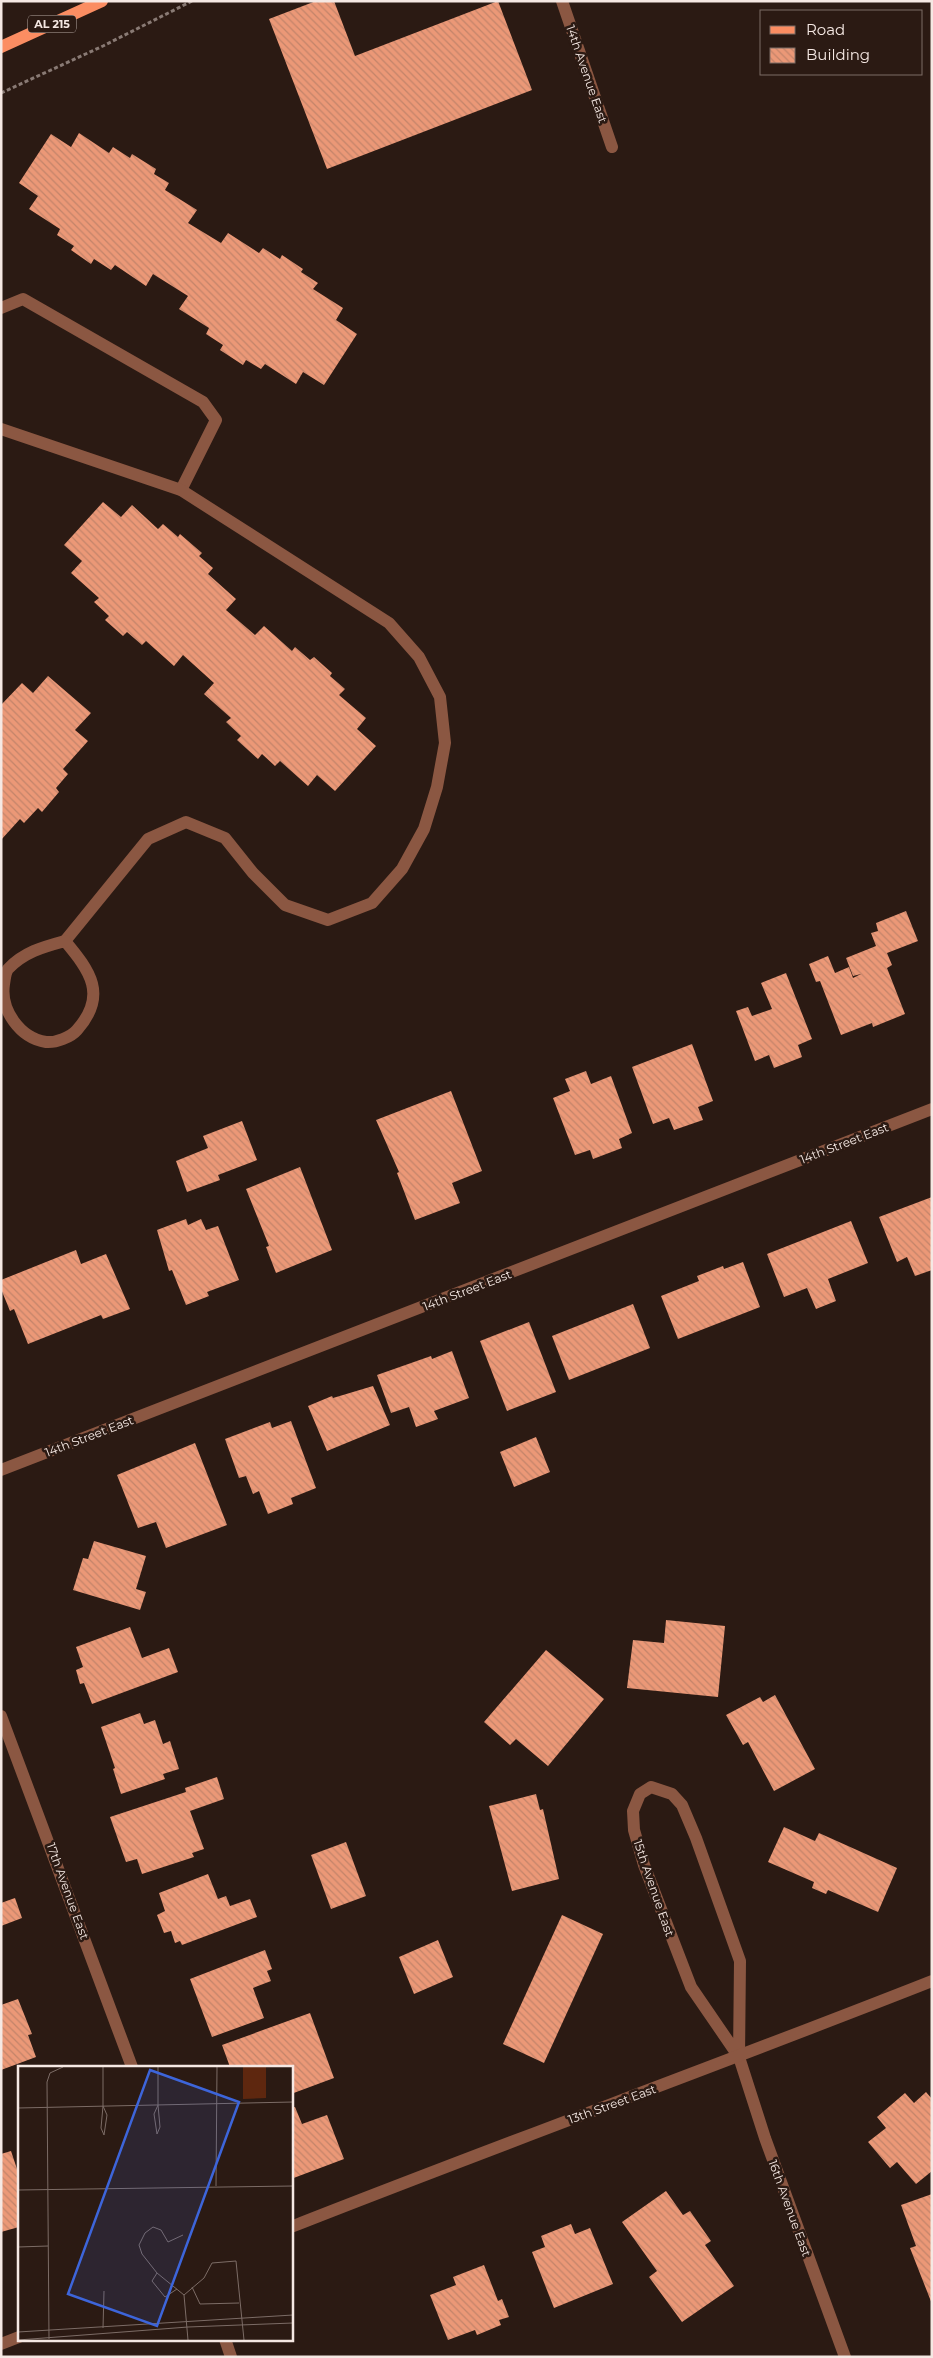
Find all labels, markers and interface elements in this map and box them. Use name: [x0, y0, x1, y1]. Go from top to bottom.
legend: [760, 10, 923, 75]
road number: AL 215: [28, 15, 76, 32]
text: Road: [806, 20, 845, 39]
street label: 14th Avenue East: [563, 23, 611, 125]
text: Building: [806, 45, 870, 64]
street label: 14th Street East: [798, 1119, 890, 1167]
street label: 14th Street East: [421, 1266, 513, 1314]
street label: 14th Street East: [43, 1412, 135, 1460]
street label: 15th Avenue East: [630, 1838, 678, 1939]
street label: 17th Avenue East: [44, 1841, 92, 1941]
inset map: [18, 2066, 292, 2340]
street label: 13th Street East: [566, 2081, 658, 2127]
street label: 16th Avenue East: [766, 2158, 815, 2259]

